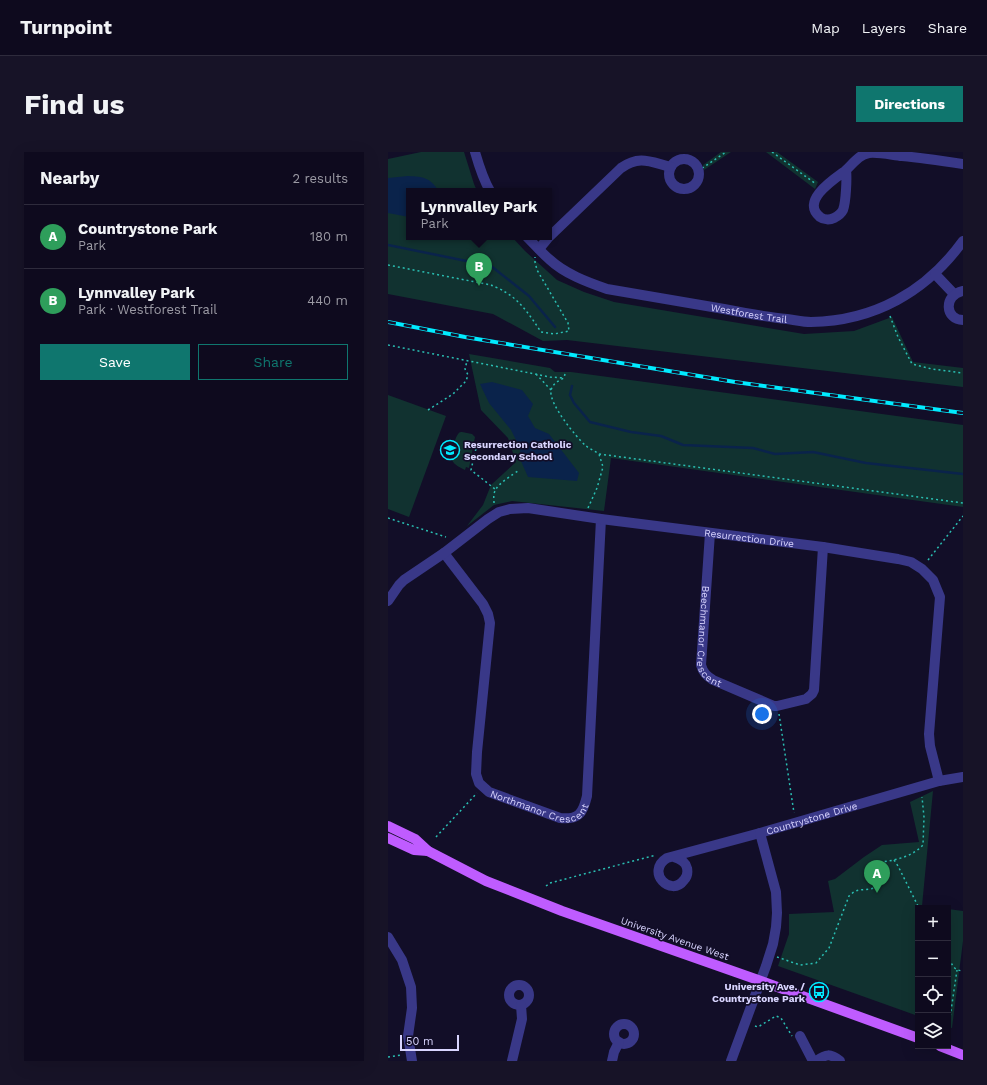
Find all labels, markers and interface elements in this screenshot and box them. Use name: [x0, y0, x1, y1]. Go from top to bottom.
text: Turnpoint: [20, 16, 112, 39]
text: Map: [811, 20, 840, 36]
text: Layers: [862, 20, 906, 36]
text: Share: [928, 20, 967, 36]
button: Directions: [856, 86, 963, 122]
text: Find us: [24, 88, 124, 121]
text: Nearby: [40, 168, 99, 188]
text: 2 results: [293, 171, 348, 186]
popup: [406, 188, 552, 240]
text: Lynnvalley Park: [421, 198, 537, 216]
text: Park: [421, 216, 449, 231]
text: Countrystone Park: [78, 220, 217, 238]
text: A: [49, 229, 57, 244]
text: 180 m: [310, 229, 348, 244]
text: Park: [78, 238, 106, 253]
pin: B: [466, 253, 492, 286]
text: Lynnvalley Park: [78, 284, 195, 302]
text: B: [49, 293, 57, 308]
text: 440 m: [307, 293, 348, 308]
text: Park · Westforest Trail: [78, 302, 217, 317]
street label: Westforest Trail: [710, 302, 788, 325]
button: Save: [40, 344, 190, 380]
button: Share: [198, 344, 348, 380]
school or university icon: Resurrection Catholic Secondary School: [439, 439, 461, 461]
place label: Resurrection Catholic Secondary School: [464, 439, 572, 462]
street label: Resurrection Drive: [704, 527, 795, 549]
street label: Beechmanor Crescent: [695, 585, 724, 689]
your location: [752, 704, 772, 724]
street label: Northmanor Crescent: [489, 788, 591, 824]
street label: Countrystone Drive: [765, 800, 859, 837]
pin: A: [864, 860, 890, 893]
map controls: [915, 905, 951, 1049]
button: +: [915, 905, 951, 941]
street label: University Avenue West: [619, 915, 731, 962]
button: −: [915, 941, 951, 977]
button: locate: [915, 977, 951, 1013]
place label: University Ave. / Countrystone Park: [712, 981, 806, 1004]
bus stop icon: University Ave. / Countrystone Park: [808, 981, 830, 1003]
button: layers: [915, 1013, 951, 1049]
scale bar: [400, 1033, 459, 1052]
text: 50 m: [406, 1035, 433, 1048]

